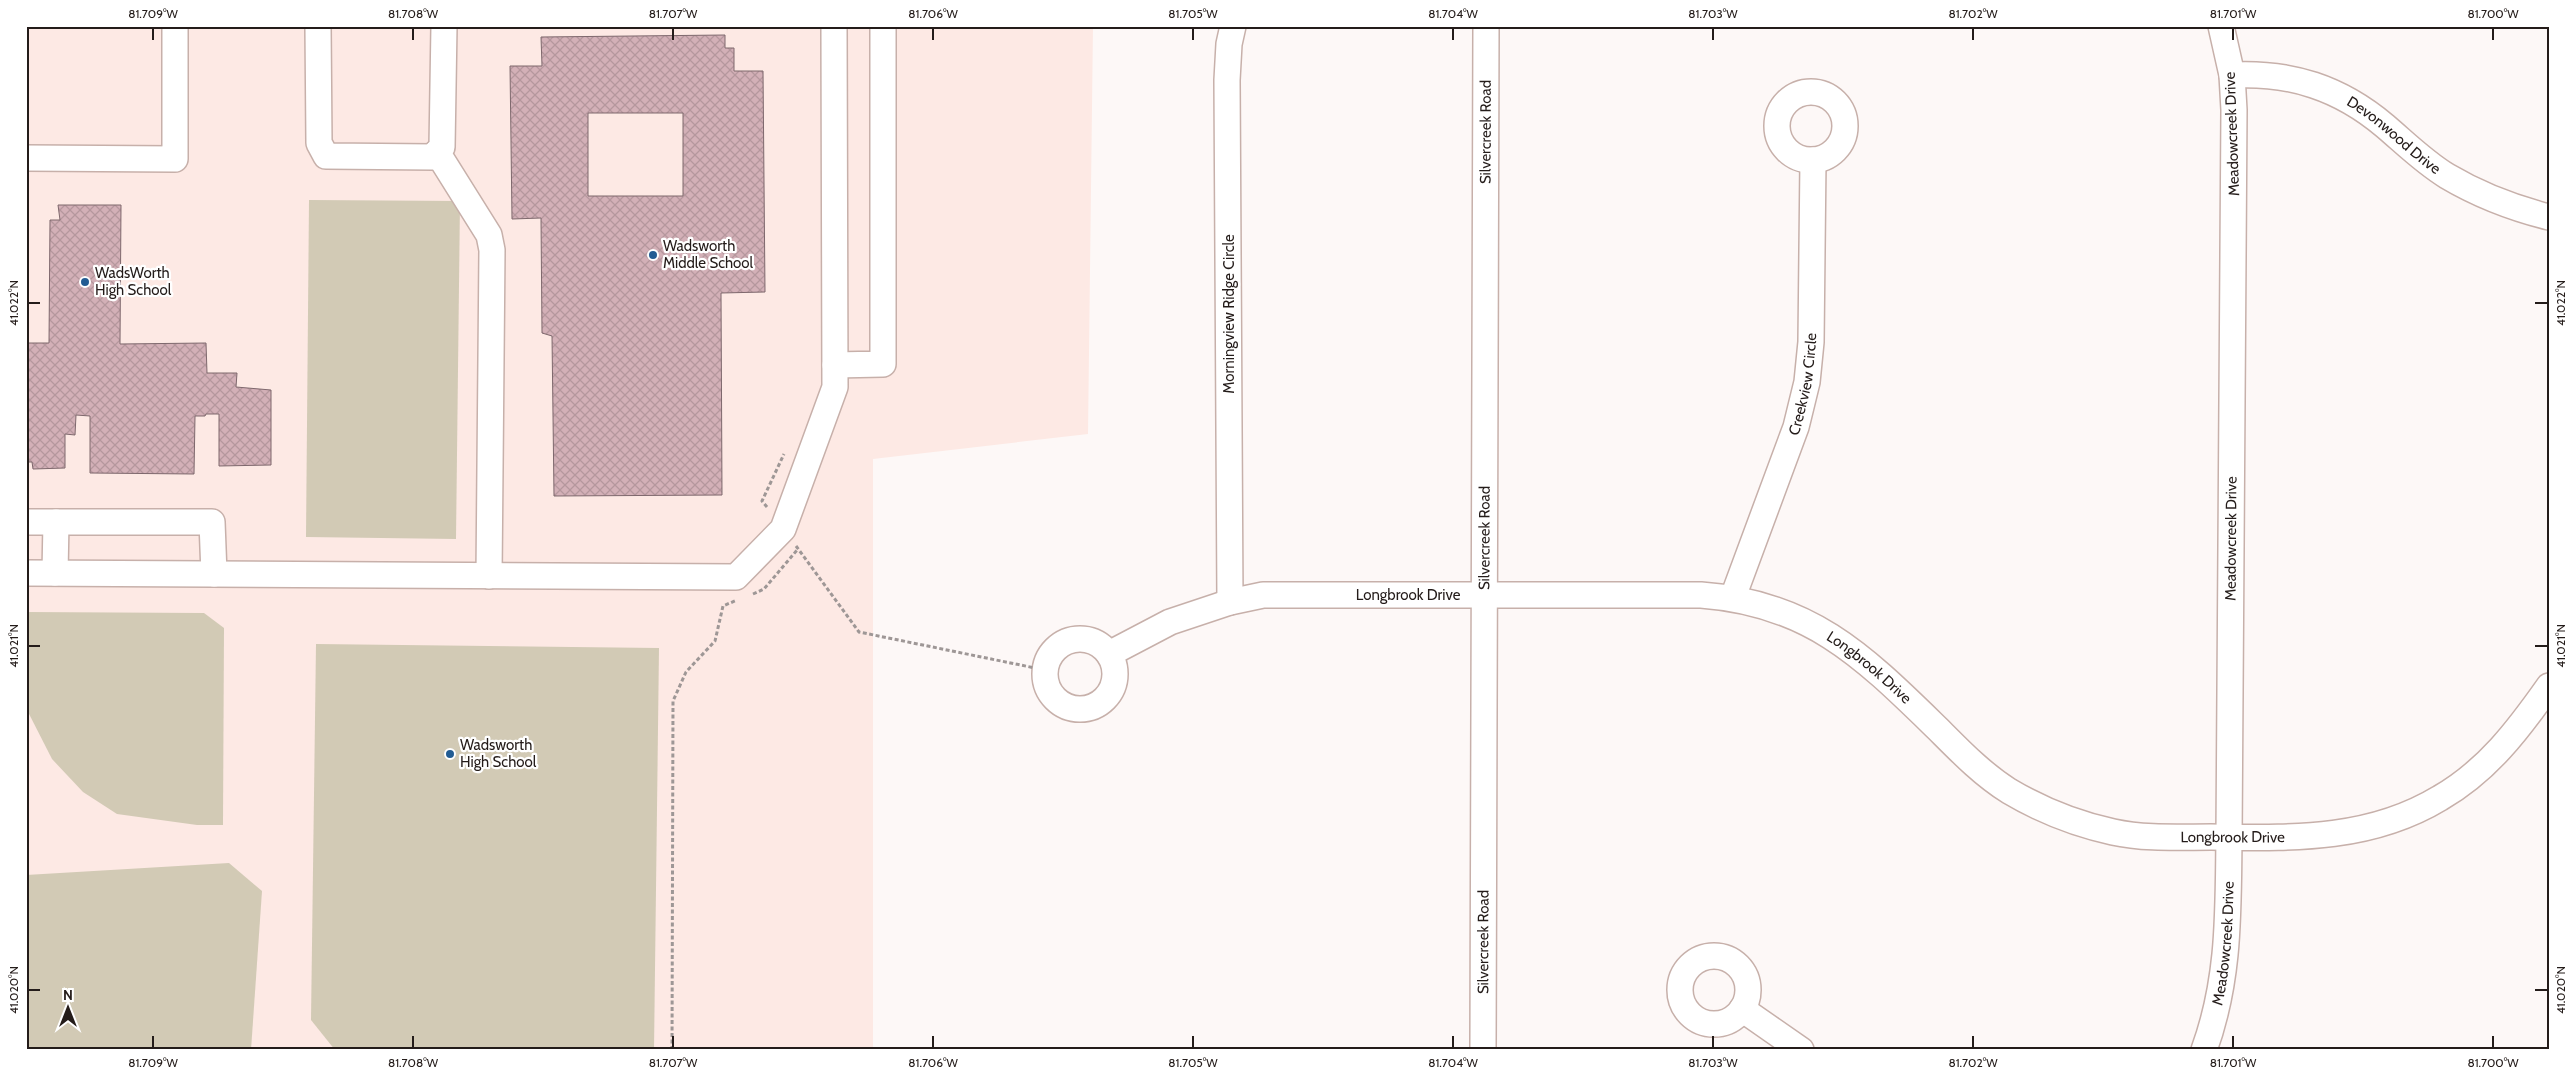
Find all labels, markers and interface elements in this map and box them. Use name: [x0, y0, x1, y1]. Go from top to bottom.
text: 81.709°W: [128, 6, 178, 21]
text: 81.708°W: [388, 6, 439, 21]
text: 81.707°W: [649, 6, 698, 21]
text: 81.706°W: [908, 6, 958, 21]
text: 81.705°W: [1168, 6, 1218, 21]
text: 81.704°W: [1428, 6, 1478, 21]
text: 81.703°W: [1688, 6, 1738, 21]
text: 81.702°W: [1948, 6, 1998, 21]
text: 81.701°W: [2210, 6, 2257, 21]
text: 81.700°W: [2467, 6, 2519, 21]
street label: Meadowcreek Drive: [2221, 71, 2243, 197]
street label: Silvercreek Road: [1477, 80, 1495, 184]
street label: Devonwood Drive: [2344, 93, 2444, 178]
street label: Morningview Ridge Circle: [1220, 234, 1238, 394]
place label: Wadsworth Middle School: [663, 237, 754, 272]
marker: Wadsworth Middle School: [647, 249, 659, 261]
place label: WadsWorth High School: [95, 264, 172, 299]
marker: WadsWorth High School: [79, 276, 91, 288]
text: 41.022°N: [6, 280, 21, 326]
text: 41.022°N: [2553, 280, 2568, 326]
street label: Creekview Circle: [1785, 333, 1820, 438]
street label: Meadowcreek Drive: [2222, 476, 2240, 601]
street label: Silvercreek Road: [1475, 486, 1494, 590]
street label: Longbrook Drive: [1356, 586, 1461, 604]
text: 41.021°N: [6, 624, 21, 668]
text: 41.021°N: [2553, 624, 2568, 668]
street label: Longbrook Drive: [1823, 627, 1916, 708]
place label: Wadsworth High School: [460, 736, 537, 771]
marker: Wadsworth High School: [444, 748, 456, 760]
street label: Longbrook Drive: [2180, 828, 2285, 846]
street label: Meadowcreek Drive: [2208, 881, 2238, 1007]
street label: Silvercreek Road: [1474, 890, 1492, 994]
text: 41.020°N: [6, 966, 21, 1014]
text: 41.020°N: [2553, 966, 2568, 1014]
north arrow: [42, 984, 92, 1034]
text: N: [63, 986, 73, 1004]
text: 81.709°W: [128, 1055, 178, 1070]
text: 81.708°W: [388, 1055, 439, 1070]
text: 81.707°W: [649, 1055, 698, 1070]
text: 81.706°W: [908, 1055, 958, 1070]
text: 81.705°W: [1168, 1055, 1218, 1070]
text: 81.704°W: [1428, 1055, 1478, 1070]
text: 81.703°W: [1688, 1055, 1738, 1070]
text: 81.702°W: [1948, 1055, 1998, 1070]
text: 81.701°W: [2210, 1055, 2257, 1070]
text: 81.700°W: [2467, 1055, 2519, 1070]

